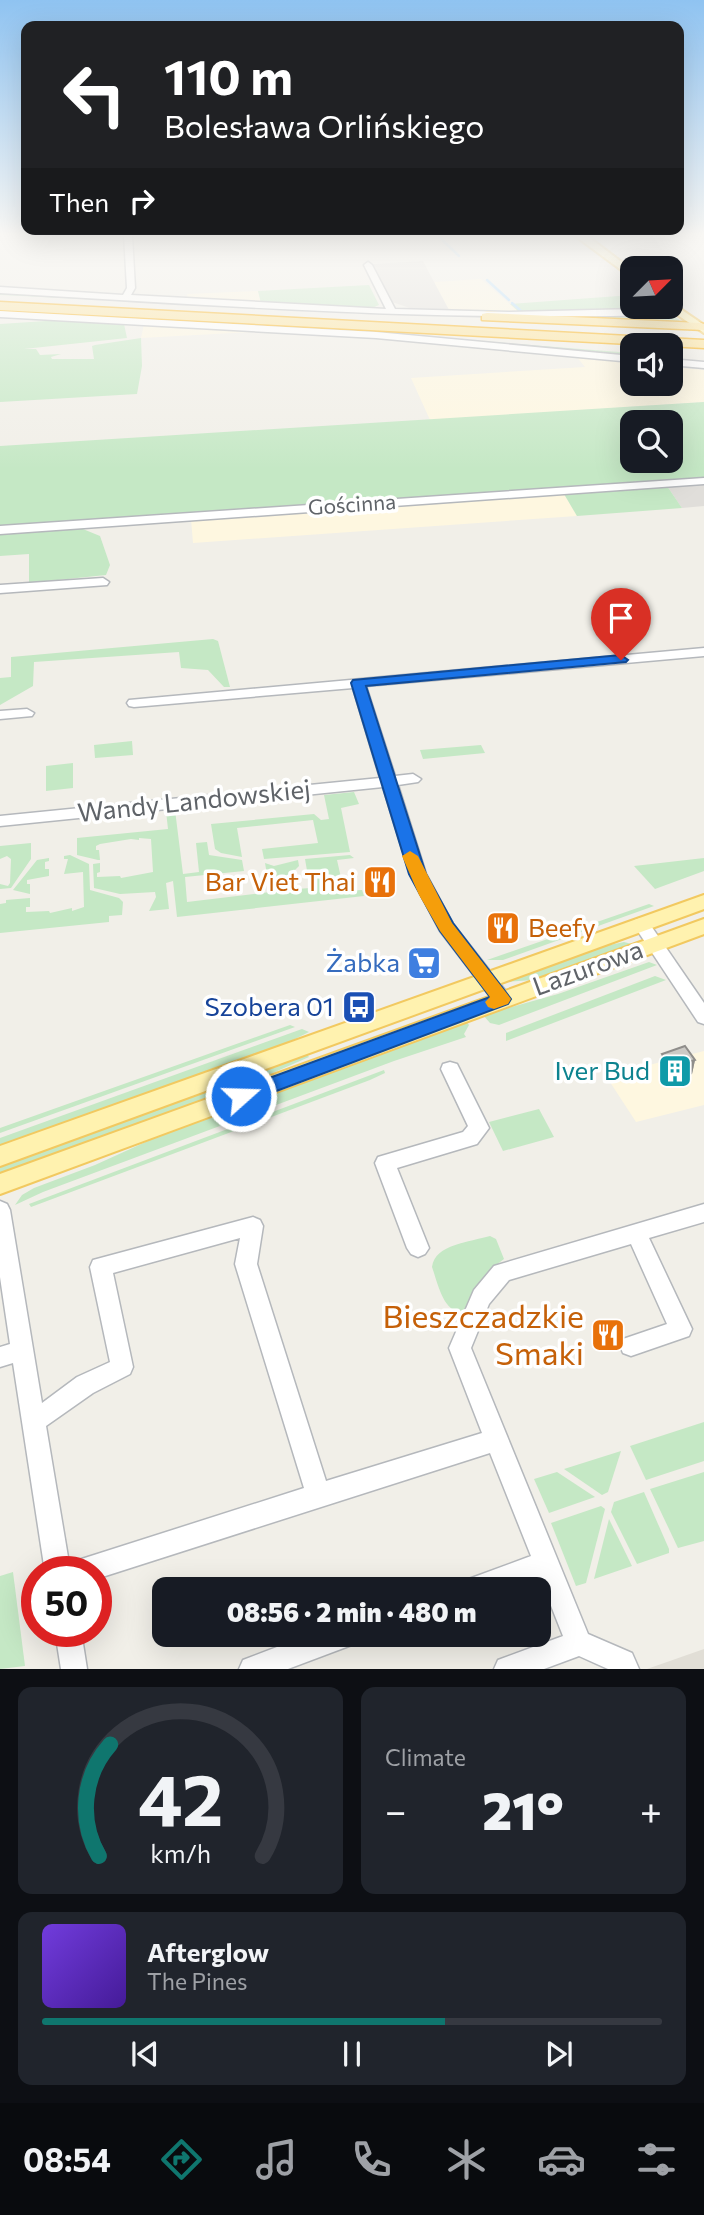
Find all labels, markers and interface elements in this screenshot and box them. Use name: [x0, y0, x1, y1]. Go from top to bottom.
text: 110 m: [164, 45, 293, 105]
icon: left: [49, 49, 140, 140]
text: Bolesława Orlińskiego: [164, 105, 484, 145]
icon: right: [123, 182, 161, 220]
text: Then: [49, 186, 109, 217]
north arrow: [620, 256, 682, 318]
map controls: [620, 256, 683, 473]
button: sound: [620, 333, 683, 396]
button: search: [620, 410, 683, 473]
street label: Gościnna: [307, 488, 397, 519]
pin: [591, 588, 651, 660]
icon: arrive: [602, 599, 640, 637]
street label: Wandy Landowskiej: [76, 772, 312, 827]
restaurant icon: Bar Viet Thai: [361, 863, 399, 901]
place label: Bar Viet Thai: [205, 865, 356, 896]
restaurant icon: Beefy: [484, 909, 522, 947]
place label: Beefy: [528, 911, 596, 942]
street label: Lazurowa: [528, 932, 647, 1001]
supermarket icon: Żabka: [405, 944, 443, 982]
place label: Żabka: [326, 946, 400, 977]
bus stop icon: Szobera 01: [340, 988, 378, 1026]
place label: Szobera 01: [204, 990, 334, 1021]
building icon: Iver Bud: [656, 1052, 694, 1090]
place label: Iver Bud: [554, 1054, 650, 1085]
position arrow: [204, 1059, 278, 1133]
place label: Bieszczadzkie Smaki: [383, 1295, 584, 1372]
restaurant icon: Bieszczadzkie Smaki: [589, 1316, 627, 1354]
speed limit sign: 50: [21, 1556, 112, 1647]
text: 08:56 · 2 min · 480 m: [227, 1596, 476, 1627]
text: Climate: [385, 1743, 466, 1771]
text: 42: [138, 1753, 223, 1842]
text: 21°: [482, 1777, 564, 1841]
text: −: [385, 1786, 407, 1833]
text: +: [640, 1786, 662, 1833]
text: km/h: [150, 1838, 211, 1868]
text: Afterglow: [147, 1936, 269, 1967]
text: The Pines: [147, 1967, 248, 1995]
icon: previous: [126, 2035, 164, 2073]
icon: pause: [333, 2035, 371, 2073]
icon: next: [540, 2035, 578, 2073]
icon: directions: [157, 2135, 206, 2184]
icon: music: [252, 2135, 301, 2184]
icon: phone: [347, 2135, 396, 2184]
icon: climate: [442, 2135, 491, 2184]
icon: car: [537, 2135, 586, 2184]
icon: filters: [632, 2135, 681, 2184]
text: 08:54: [23, 2139, 111, 2179]

